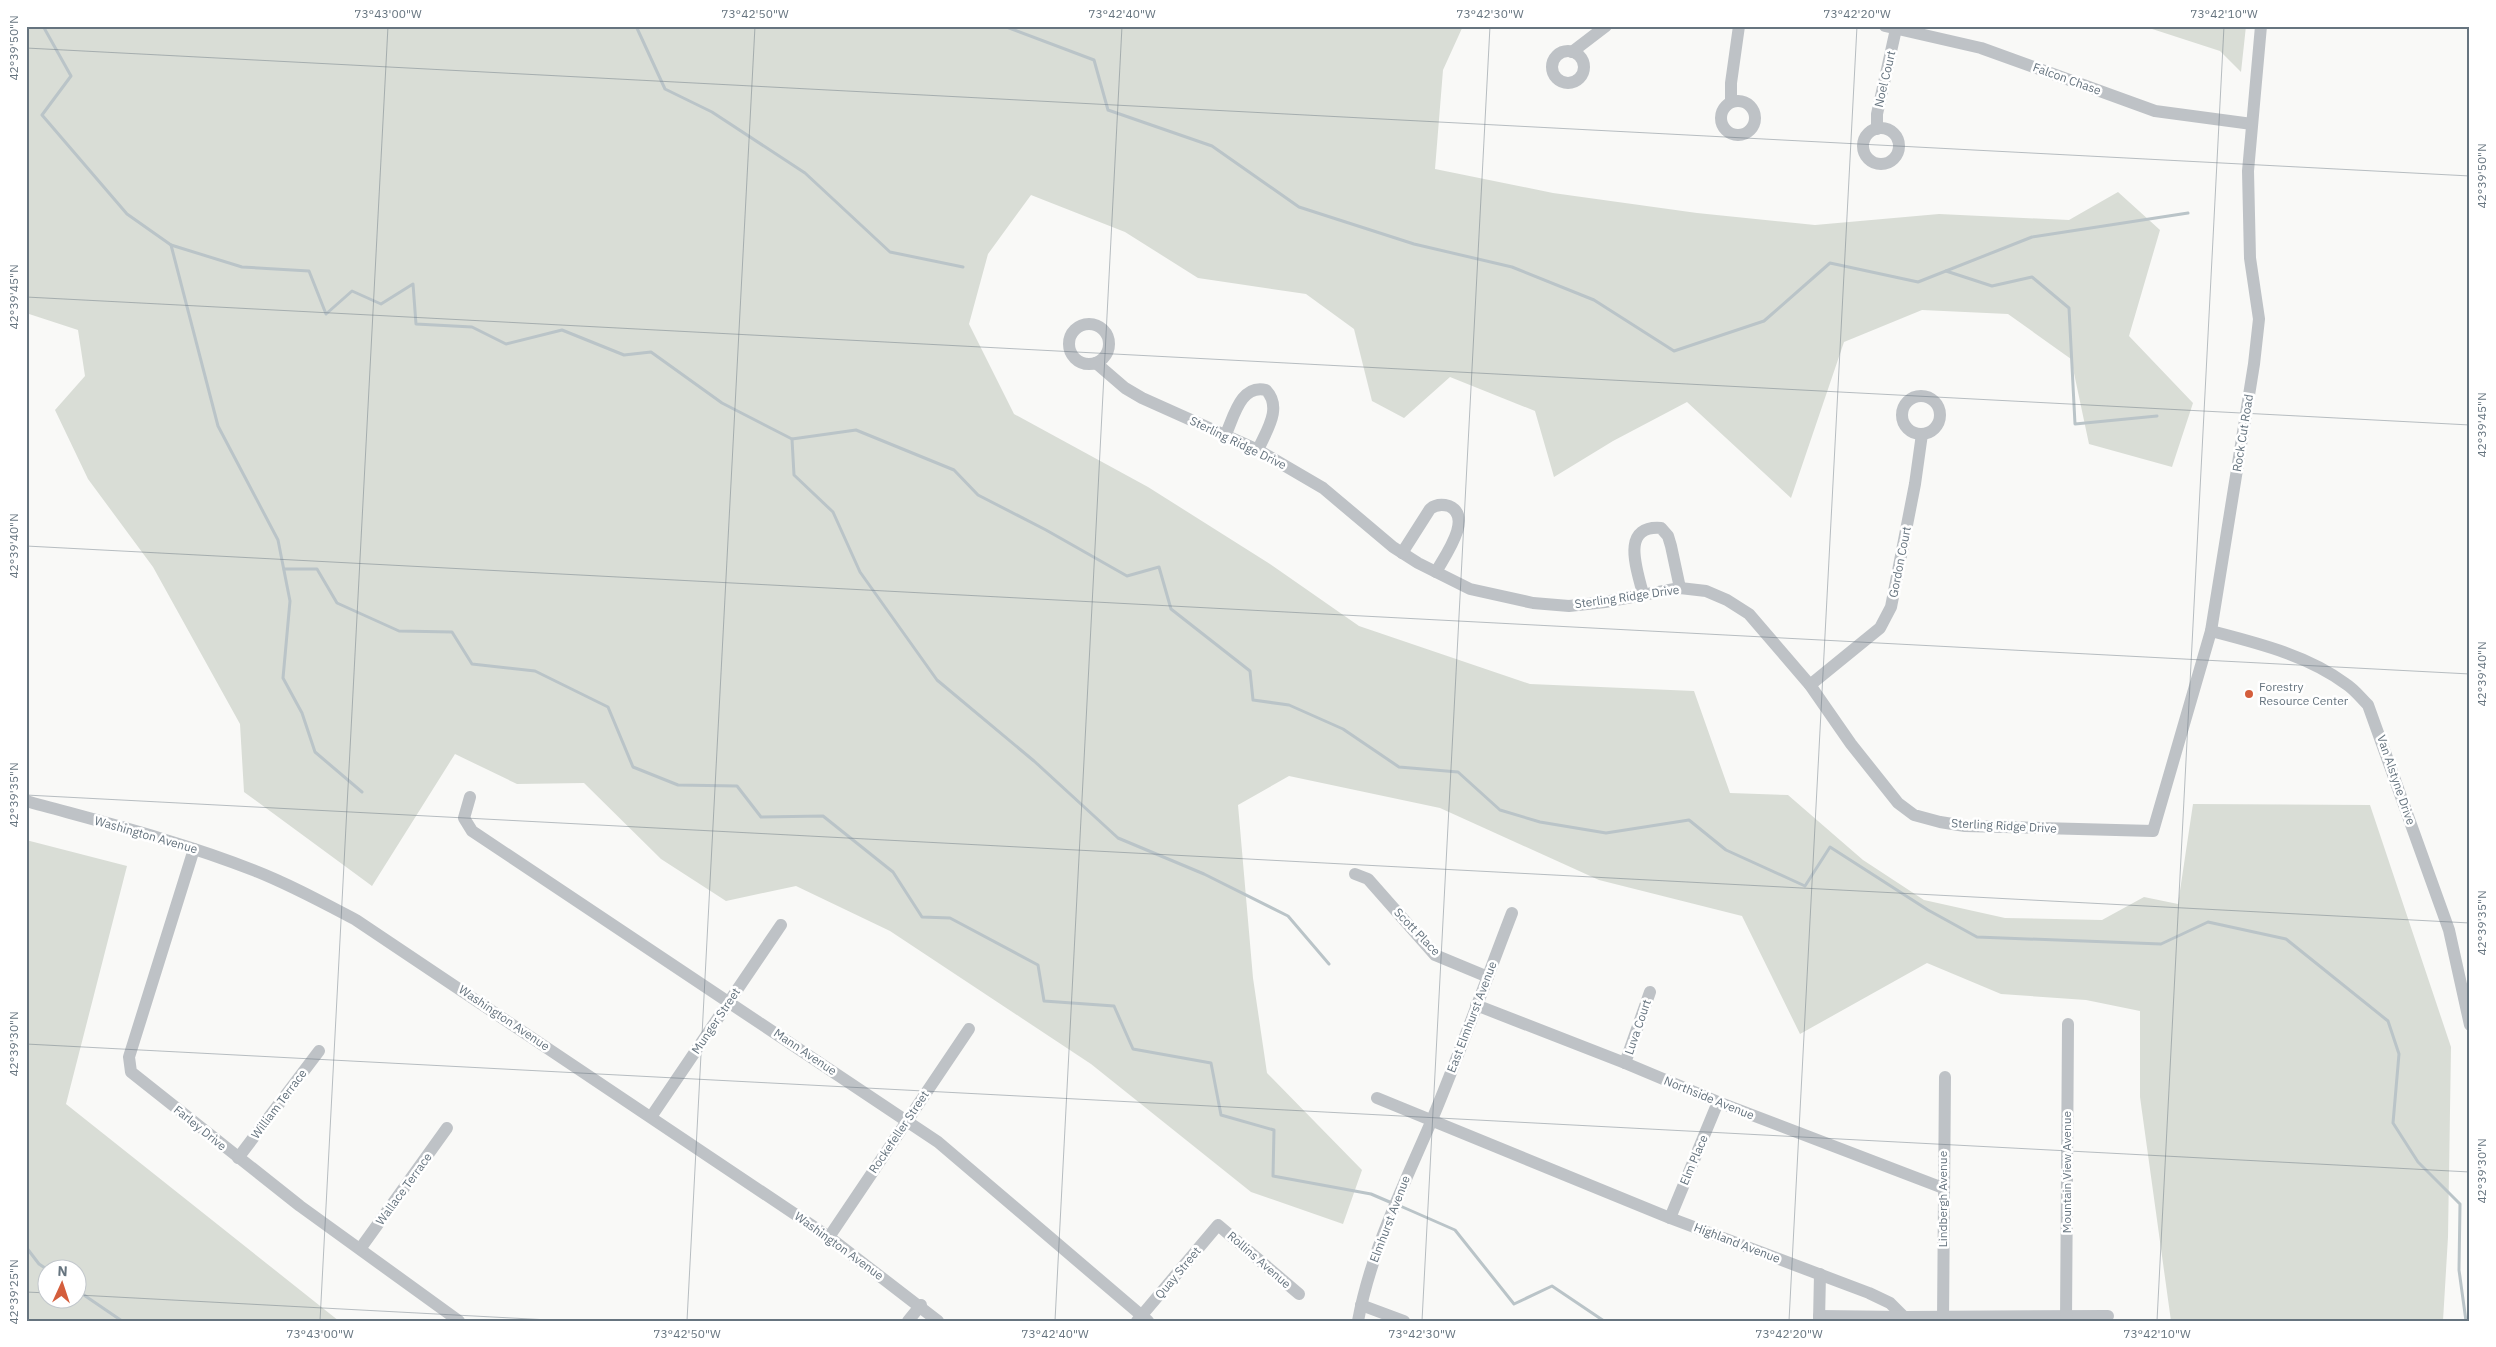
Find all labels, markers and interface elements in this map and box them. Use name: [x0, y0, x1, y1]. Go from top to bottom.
text: 73°43'00"W: [354, 6, 422, 21]
text: 73°42'50"W: [721, 6, 789, 21]
text: 73°42'40"W: [1088, 6, 1156, 21]
text: 73°42'30"W: [1456, 6, 1524, 21]
text: 73°42'20"W: [1823, 6, 1891, 21]
text: 73°42'10"W: [2190, 6, 2258, 21]
text: 42°39'50"N: [6, 15, 21, 81]
street label: Noel Court: [1871, 49, 1898, 109]
street label: Falcon Chase: [2031, 59, 2104, 98]
text: 42°39'50"N: [2474, 143, 2489, 209]
text: 42°39'45"N: [6, 264, 21, 330]
text: 42°39'45"N: [2474, 392, 2489, 458]
street label: Rock Cut Road: [2229, 393, 2256, 473]
street label: Sterling Ridge Drive: [1187, 413, 1289, 473]
text: 42°39'40"N: [6, 513, 21, 579]
street label: Gordon Court: [1885, 525, 1914, 599]
street label: Sterling Ridge Drive: [1574, 582, 1681, 611]
text: 42°39'40"N: [2474, 641, 2489, 707]
place label: Forestry Resource Center: [2259, 679, 2349, 708]
marker: Forestry Resource Center: [2243, 688, 2255, 700]
street label: Van Alstyne Drive: [2374, 733, 2419, 827]
text: 42°39'35"N: [6, 762, 21, 828]
street label: Washington Avenue: [93, 813, 200, 857]
street label: Sterling Ridge Drive: [1951, 815, 2058, 836]
text: 42°39'35"N: [2474, 890, 2489, 956]
street label: Scott Place: [1391, 905, 1444, 959]
street label: East Elmhurst Avenue: [1443, 959, 1500, 1075]
street label: Washington Avenue: [456, 982, 553, 1054]
street label: Munger Street: [688, 985, 743, 1057]
street label: Luva Court: [1621, 997, 1654, 1056]
text: 42°39'30"N: [6, 1011, 21, 1077]
street label: Mann Avenue: [771, 1025, 840, 1078]
street label: William Terrace: [248, 1066, 310, 1141]
street label: Northside Avenue: [1662, 1073, 1757, 1123]
street label: Rockefeller Street: [865, 1087, 932, 1176]
street label: Farley Drive: [171, 1102, 230, 1154]
street label: Mountain View Avenue: [2059, 1110, 2074, 1233]
street label: Elm Place: [1676, 1132, 1711, 1187]
text: 42°39'30"N: [2474, 1138, 2489, 1204]
street label: Wallace Terrace: [372, 1149, 435, 1228]
street label: Lindbergh Avenue: [1935, 1150, 1950, 1247]
street label: Elmhurst Avenue: [1366, 1173, 1413, 1264]
street label: Washington Avenue: [792, 1208, 887, 1283]
street label: Highland Avenue: [1692, 1219, 1783, 1266]
street label: Rollins Avenue: [1225, 1228, 1294, 1292]
street label: Quay Street: [1151, 1244, 1204, 1302]
text: 42°39'25"N: [6, 1259, 21, 1325]
north arrow: [38, 1260, 88, 1310]
text: N: [57, 1262, 68, 1280]
text: 73°43'00"W: [286, 1326, 354, 1341]
text: 73°42'50"W: [653, 1326, 721, 1341]
text: 73°42'40"W: [1021, 1326, 1089, 1341]
text: 73°42'30"W: [1388, 1326, 1456, 1341]
text: 73°42'20"W: [1755, 1326, 1823, 1341]
text: 73°42'10"W: [2123, 1326, 2191, 1341]

